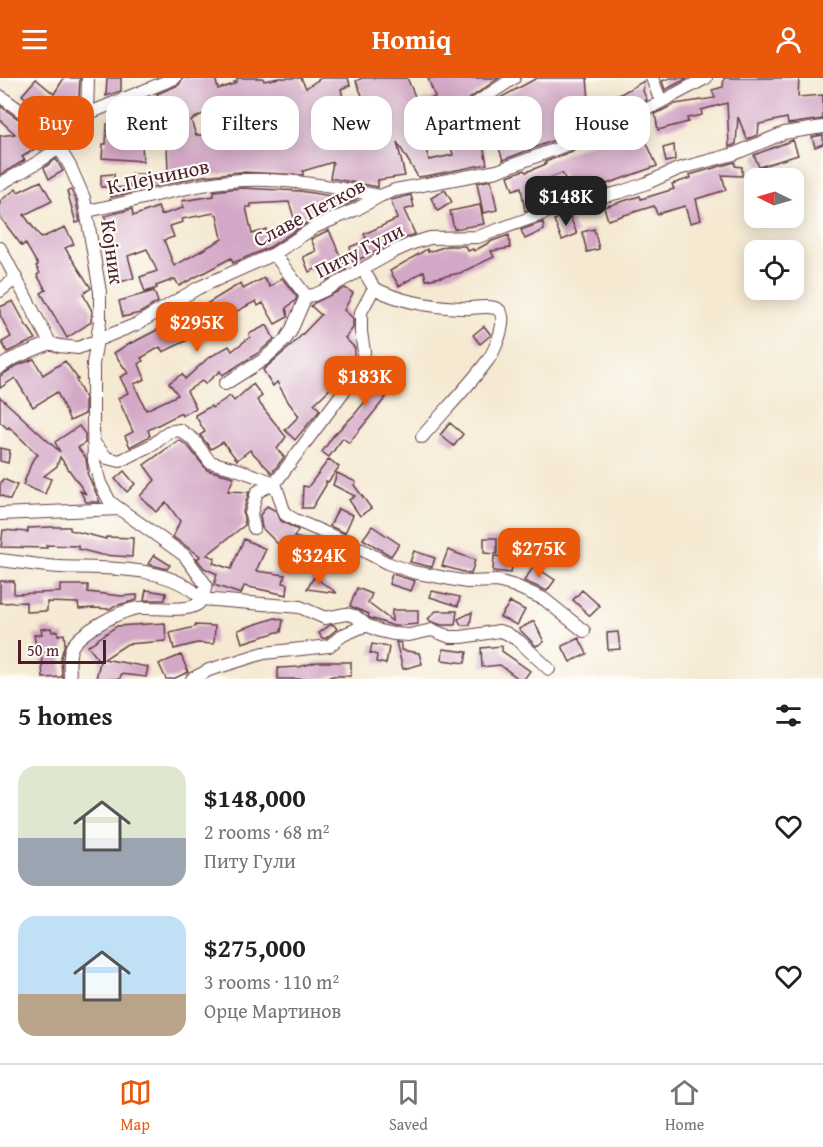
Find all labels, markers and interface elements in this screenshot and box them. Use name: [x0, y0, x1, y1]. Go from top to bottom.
text: Homiq: [372, 19, 451, 59]
icon: menu: [18, 23, 51, 56]
icon: person: [772, 23, 805, 56]
chip: Buy: [18, 96, 94, 150]
chip: Rent: [106, 96, 189, 150]
chip: Filters: [201, 96, 299, 150]
chip: New: [311, 96, 392, 150]
chip: Apartment: [404, 96, 542, 150]
chip: House: [554, 96, 650, 150]
street label: К.Пејчинов: [104, 150, 212, 202]
north arrow: [744, 168, 804, 228]
map controls: [744, 168, 804, 300]
street label: Славе Петков: [247, 169, 371, 255]
pin: $148K: [524, 176, 608, 227]
text: $148K: [539, 181, 593, 210]
street label: Питу Гули: [309, 214, 409, 286]
street label: Којник: [93, 218, 133, 286]
button: locate: [744, 240, 804, 300]
pin: $295K: [155, 302, 239, 353]
text: $295K: [170, 307, 224, 336]
pin: $183K: [323, 356, 407, 407]
text: $183K: [338, 361, 392, 390]
pin: $275K: [497, 528, 581, 579]
text: $275K: [512, 533, 566, 562]
pin: $324K: [277, 535, 361, 586]
text: $324K: [292, 540, 346, 569]
scale bar: [18, 637, 106, 664]
text: 50 m: [27, 638, 59, 662]
text: 5 homes: [18, 696, 113, 735]
icon: filters: [772, 699, 805, 732]
text: $148,000: [204, 778, 306, 817]
icon: home: [66, 790, 138, 862]
icon: heart: [772, 810, 805, 843]
text: 2 rooms · 68 m²: [204, 817, 330, 846]
text: Питу Гули: [204, 846, 296, 875]
text: $275,000: [204, 928, 306, 967]
icon: home: [66, 940, 138, 1012]
icon: heart: [772, 960, 805, 993]
text: 3 rooms · 110 m²: [204, 967, 339, 996]
text: Орце Мартинов: [204, 996, 341, 1025]
tab: Map: [119, 1076, 152, 1136]
tab: Saved: [389, 1076, 428, 1136]
tab: Home: [665, 1076, 704, 1136]

